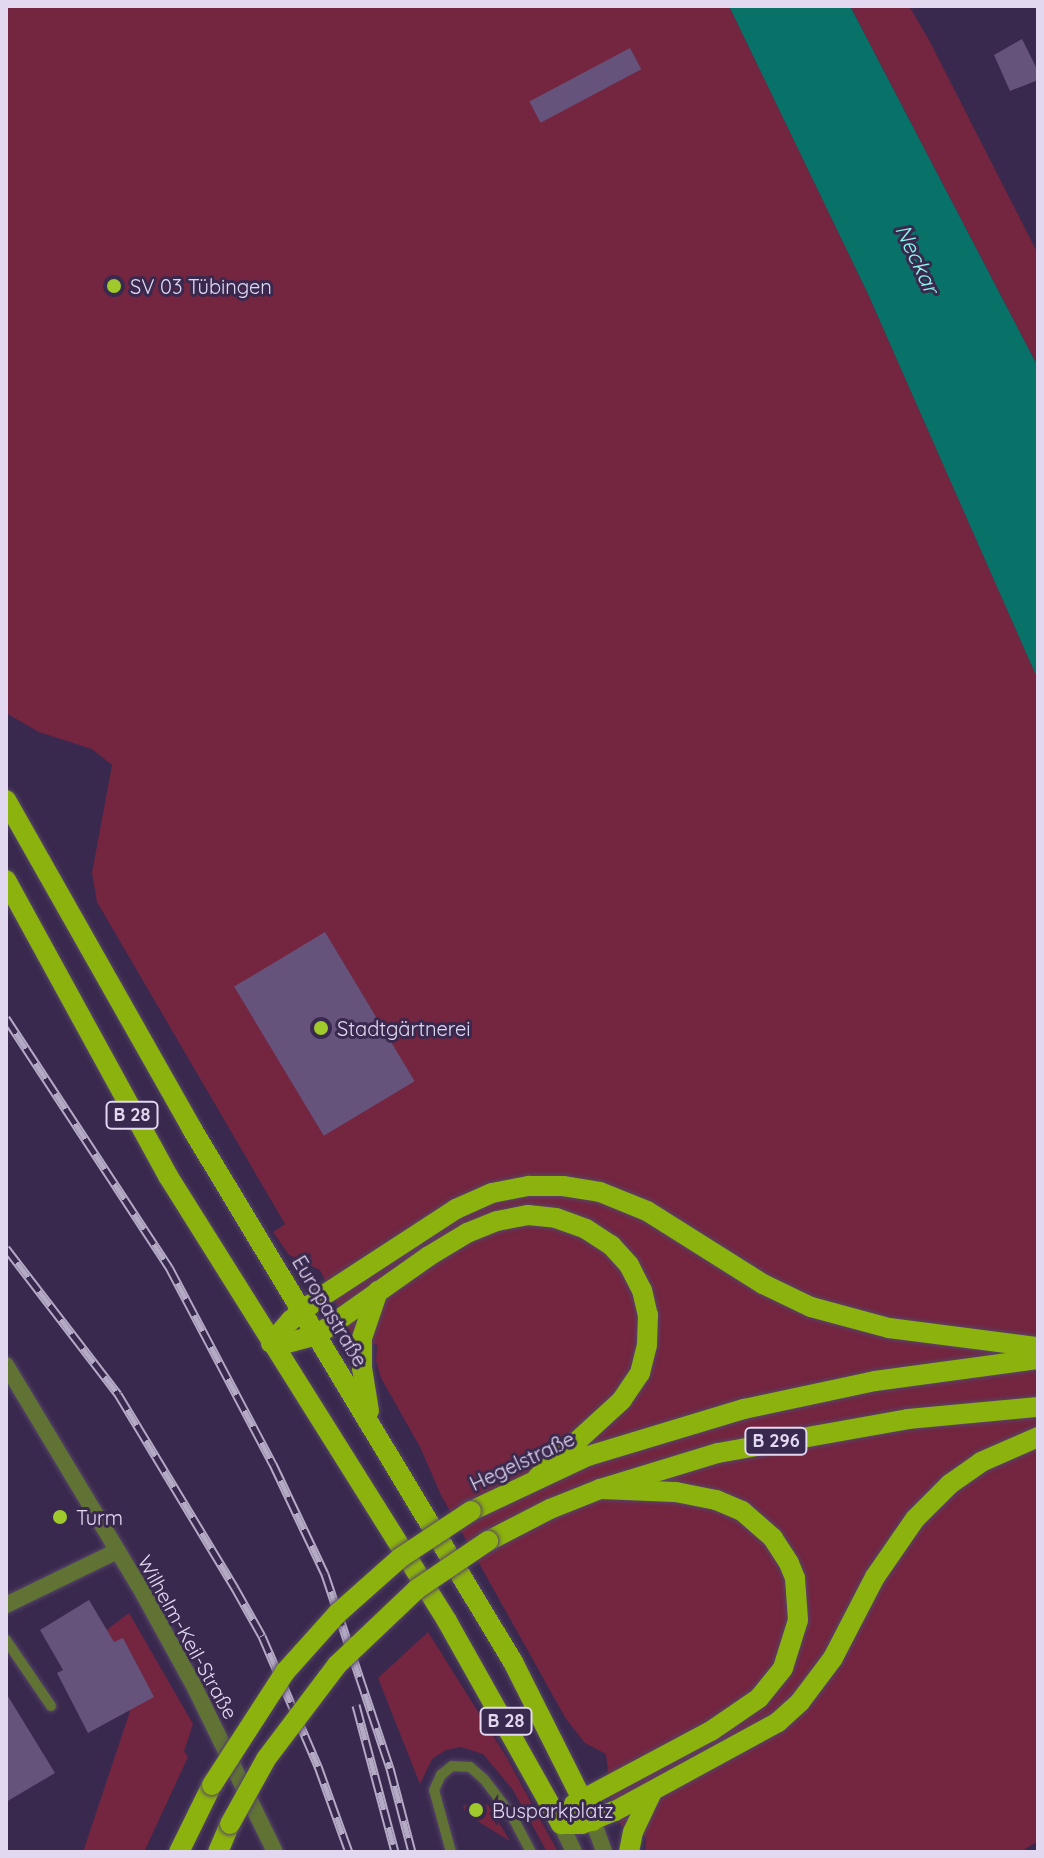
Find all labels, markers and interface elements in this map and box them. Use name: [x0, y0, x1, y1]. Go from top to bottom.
water label: Neckar: [890, 220, 944, 298]
place label: SV 03 Tübingen: [130, 274, 272, 298]
marker: SV 03 Tübingen: [105, 277, 123, 295]
place label: Stadtgärtnerei: [337, 1016, 471, 1040]
marker: Stadtgärtnerei: [312, 1019, 330, 1037]
road number: B 28: [104, 1101, 160, 1129]
street label: Europastraße: [287, 1251, 373, 1371]
street label: Hegelstraße: [466, 1426, 578, 1496]
road number: B 296: [744, 1427, 808, 1455]
place label: Turm: [76, 1505, 123, 1529]
marker: Turm: [51, 1508, 69, 1526]
street label: Wilhelm-Keil-Straße: [133, 1551, 243, 1723]
road number: B 28: [478, 1707, 534, 1735]
place label: Busparkplatz: [492, 1798, 614, 1822]
marker: Busparkplatz: [467, 1801, 485, 1819]

